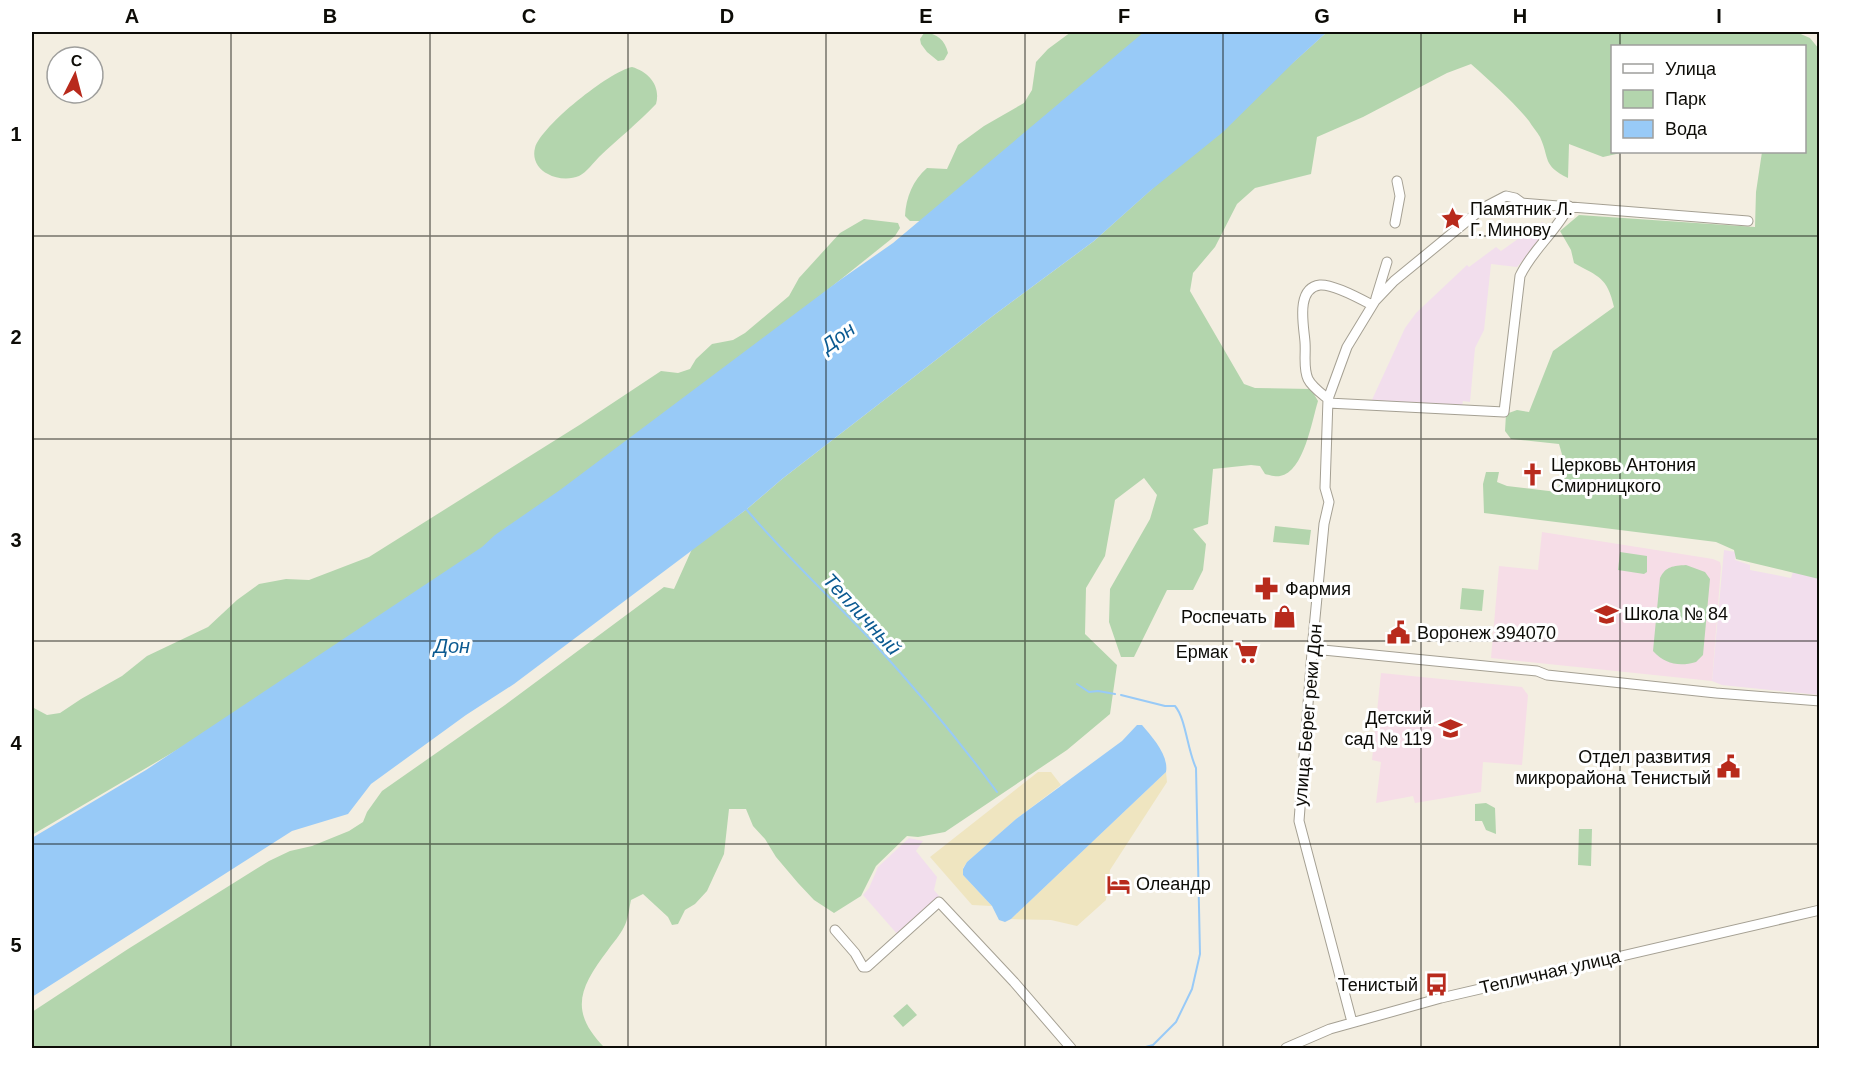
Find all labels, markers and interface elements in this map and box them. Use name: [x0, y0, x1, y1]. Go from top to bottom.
text: A: [125, 5, 139, 27]
text: B: [323, 5, 337, 27]
text: C: [522, 5, 536, 27]
text: D: [720, 5, 734, 27]
text: E: [919, 5, 933, 27]
text: F: [1118, 5, 1130, 27]
text: G: [1314, 5, 1330, 27]
text: H: [1513, 5, 1527, 27]
text: I: [1716, 5, 1722, 27]
north arrow: [45, 45, 105, 105]
legend: [1611, 45, 1806, 153]
text: С: [70, 52, 84, 70]
text: Улица: [1665, 59, 1717, 79]
text: Парк: [1665, 89, 1706, 109]
text: Вода: [1665, 119, 1708, 139]
text: 1: [10, 123, 22, 145]
place label: Памятник Л. Г. Минову: [1470, 199, 1573, 240]
place icon: Памятник Л. Г. Минову: [1439, 206, 1465, 232]
water label: Дон: [815, 317, 859, 358]
text: 2: [10, 326, 22, 348]
place label: Церковь Антония Смирницкого: [1551, 455, 1696, 496]
church icon: Церковь Антония Смирницкого: [1520, 462, 1546, 488]
text: 3: [10, 529, 22, 551]
water label: Тепличный: [819, 569, 905, 659]
pharmacy icon: Фармия: [1254, 576, 1280, 602]
place label: Фармия: [1285, 579, 1351, 599]
school or university icon: Школа № 84: [1593, 601, 1619, 627]
shop icon: Роспечать: [1272, 604, 1298, 630]
place label: Школа № 84: [1624, 604, 1728, 624]
place label: Роспечать: [1181, 607, 1267, 627]
public building icon: Воронеж 394070: [1386, 620, 1412, 646]
street label: улица Берег реки Дон: [1290, 623, 1326, 807]
place label: Воронеж 394070: [1417, 623, 1556, 643]
water label: Дон: [432, 635, 470, 657]
supermarket icon: Ермак: [1233, 639, 1259, 665]
place label: Ермак: [1176, 642, 1228, 662]
place label: Детский сад № 119: [1344, 708, 1432, 749]
school or university icon: Детский сад № 119: [1437, 715, 1463, 741]
text: 4: [10, 732, 22, 754]
place label: Отдел развития микрорайона Тенистый: [1515, 747, 1711, 788]
public building icon: Отдел развития микрорайона Тенистый: [1716, 754, 1742, 780]
hotel icon: Олеандр: [1105, 871, 1131, 897]
place label: Олеандр: [1136, 874, 1211, 894]
text: 5: [10, 934, 22, 956]
street label: Тепличная улица: [1478, 946, 1623, 998]
bus stop icon: Тенистый: [1423, 972, 1449, 998]
place label: Тенистый: [1338, 975, 1418, 995]

